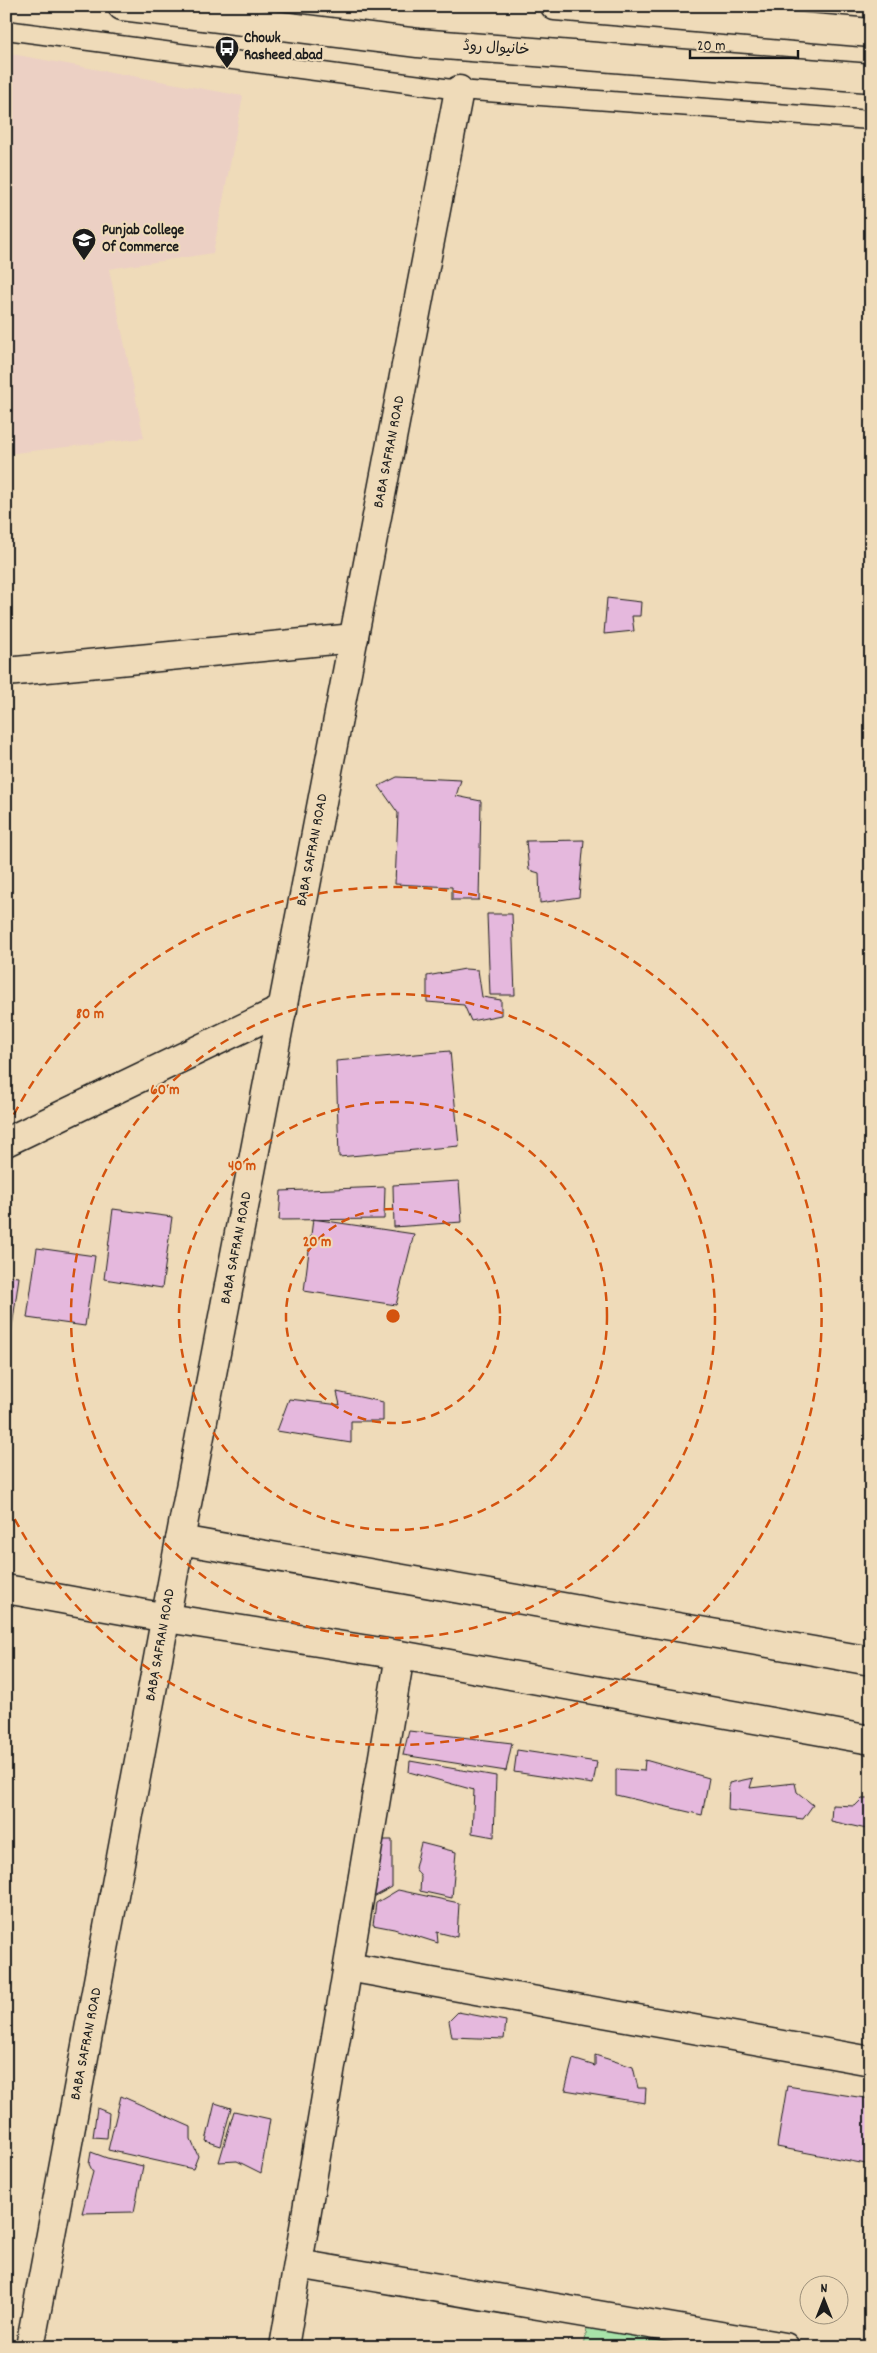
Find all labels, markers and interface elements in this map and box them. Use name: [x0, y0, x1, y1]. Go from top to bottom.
place label: Chowk Rasheed abad: [244, 28, 323, 67]
scale bar: [690, 28, 797, 60]
bus stop icon: Chowk Rasheed abad: [214, 35, 240, 69]
street label: خانیوال روڈ: [462, 36, 530, 62]
text: 20 m: [697, 36, 725, 58]
place label: Punjab College Of Commerce: [102, 220, 184, 259]
school or university icon: Punjab College Of Commerce: [71, 227, 97, 261]
street label: BABA SAFRAN ROAD: [368, 394, 412, 510]
street label: BABA SAFRAN ROAD: [291, 792, 335, 908]
text: 80 m: [76, 1004, 104, 1026]
text: 60 m: [150, 1080, 180, 1102]
text: 40 m: [228, 1156, 256, 1178]
street label: BABA SAFRAN ROAD: [215, 1190, 259, 1306]
text: 20 m: [303, 1232, 331, 1254]
centre of rings: [384, 1307, 402, 1325]
street label: BABA SAFRAN ROAD: [140, 1587, 182, 1703]
street label: BABA SAFRAN ROAD: [65, 1986, 109, 2102]
north arrow: [800, 2276, 850, 2326]
text: N: [821, 2279, 828, 2299]

